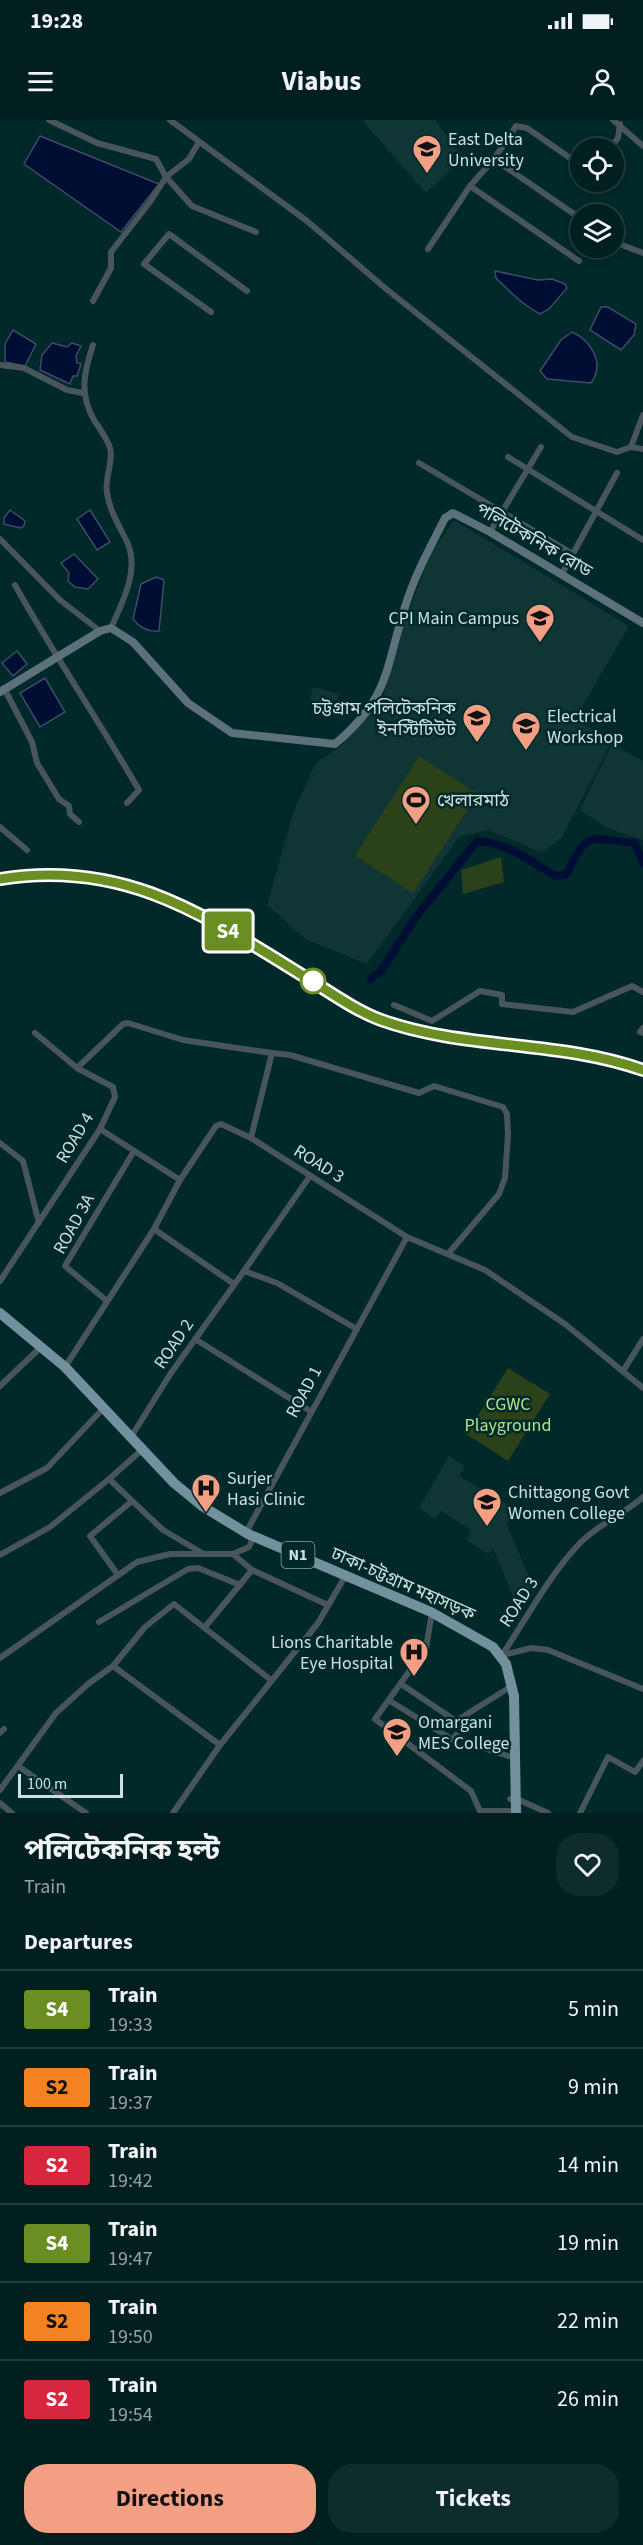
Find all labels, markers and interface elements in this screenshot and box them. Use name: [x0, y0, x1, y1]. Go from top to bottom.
text: 19:28: [30, 5, 83, 37]
text: Viabus: [282, 62, 361, 101]
icon: menu: [24, 65, 57, 98]
icon: person: [586, 65, 619, 98]
place label: East Delta University: [448, 127, 524, 173]
school or university icon: East Delta University: [411, 133, 443, 175]
map controls: [570, 138, 624, 258]
button: locate: [570, 138, 624, 192]
button: layers: [570, 204, 624, 258]
street label: পলিটেকনিক রোড: [471, 497, 597, 583]
school or university icon: CPI Main Campus: [524, 602, 556, 644]
place label: CPI Main Campus: [389, 606, 519, 631]
place label: চট্টগ্রাম পলিটেকনিক ইনস্টিটিউট: [311, 696, 457, 742]
school or university icon: চট্টগ্রাম পলিটেকনিক ইনস্টিটিউট: [461, 702, 493, 744]
place label: Electrical Workshop: [547, 704, 623, 750]
school or university icon: Electrical Workshop: [510, 710, 542, 752]
sports icon: খেলারমাঠ: [400, 784, 432, 826]
place label: খেলারমাঠ: [437, 788, 509, 813]
line badge: S4: [201, 912, 255, 950]
text: S4: [217, 916, 239, 946]
unlabelled marker: [300, 968, 326, 994]
street label: ROAD 4: [50, 1108, 100, 1168]
street label: ROAD 3: [289, 1139, 349, 1189]
street label: ROAD 3A: [47, 1189, 101, 1259]
street label: ROAD 2: [148, 1314, 200, 1374]
street label: ROAD 1: [280, 1362, 328, 1422]
park label: CGWC Playground: [465, 1392, 551, 1438]
place label: Surjer Hasi Clinic: [227, 1466, 305, 1512]
hospital icon: Surjer Hasi Clinic: [190, 1472, 222, 1514]
place label: Chittagong Govt Women College: [508, 1480, 629, 1526]
school or university icon: Chittagong Govt Women College: [471, 1486, 503, 1528]
street label: ঢাকা-চট্টগ্রাম মহাসড়ক: [326, 1541, 479, 1627]
road number: N1: [282, 1542, 314, 1568]
street label: ROAD 3: [493, 1572, 545, 1632]
place label: Lions Charitable Eye Hospital: [271, 1630, 393, 1676]
hospital icon: Lions Charitable Eye Hospital: [398, 1636, 430, 1678]
place label: Omargani MES College: [418, 1710, 510, 1756]
school or university icon: Omargani MES College: [381, 1716, 413, 1758]
scale bar: [18, 1771, 123, 1798]
text: 100 m: [27, 1773, 67, 1795]
text: পলিটেকনিক হল্ট: [24, 1830, 220, 1870]
button: heart: [556, 1833, 619, 1896]
text: Train: [24, 1873, 66, 1901]
text: Departures: [24, 1926, 133, 1958]
text: Train: [108, 1979, 158, 2011]
text: 5 min: [568, 1993, 619, 2025]
text: S4: [46, 1994, 68, 2024]
text: 19:33: [108, 2011, 153, 2039]
text: Train: [108, 2057, 158, 2089]
text: 9 min: [568, 2071, 619, 2103]
text: S2: [46, 2072, 68, 2102]
text: 19:37: [108, 2089, 153, 2117]
text: Train: [108, 2135, 158, 2167]
text: 14 min: [557, 2149, 619, 2181]
text: S2: [46, 2150, 68, 2180]
text: 19:42: [108, 2167, 153, 2195]
text: Train: [108, 2213, 158, 2245]
text: 19 min: [557, 2227, 619, 2259]
text: S4: [46, 2228, 68, 2258]
text: 19:47: [108, 2245, 153, 2273]
text: Train: [108, 2291, 158, 2323]
text: 22 min: [557, 2305, 619, 2337]
text: S2: [46, 2306, 68, 2336]
text: 19:50: [108, 2323, 153, 2351]
text: Train: [108, 2369, 158, 2401]
text: 26 min: [557, 2383, 619, 2415]
text: S2: [46, 2384, 68, 2414]
text: 19:54: [108, 2401, 153, 2429]
button: Directions: [24, 2464, 316, 2533]
button: Tickets: [328, 2464, 619, 2533]

